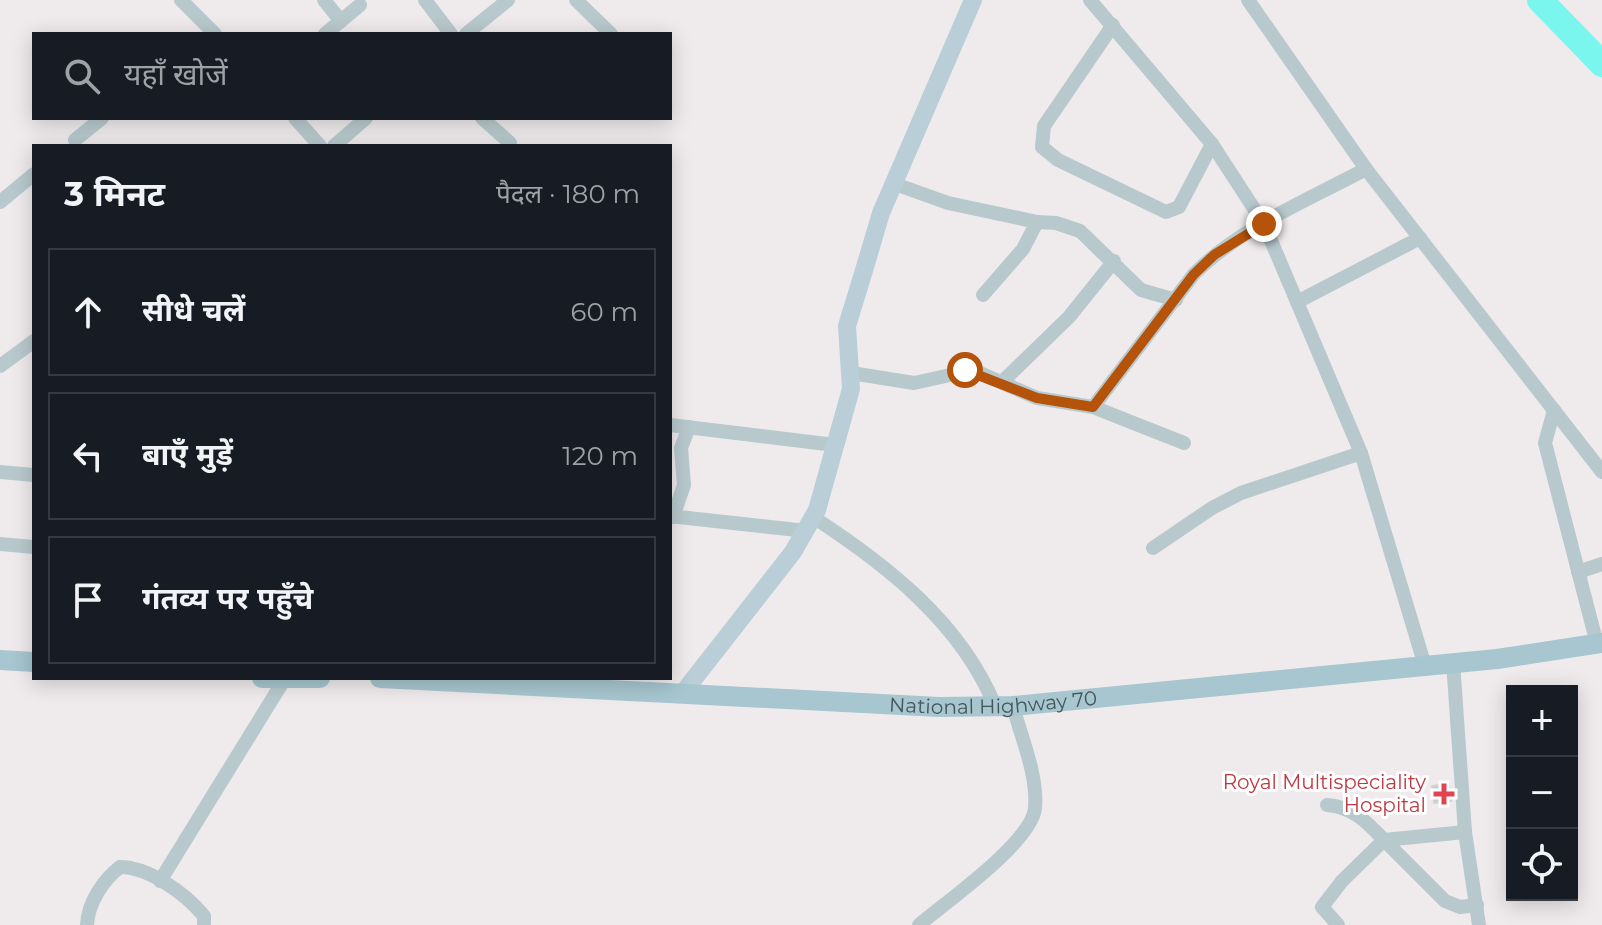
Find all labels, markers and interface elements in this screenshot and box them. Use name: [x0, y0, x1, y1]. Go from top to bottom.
search box: [32, 32, 672, 120]
icon: search: [60, 54, 104, 98]
text: यहाँ खोजें: [124, 56, 228, 93]
text: 3 मिनट: [64, 173, 165, 215]
text: पैदल · 180 m: [496, 178, 640, 210]
route end: [1246, 206, 1282, 242]
icon: ahead: [66, 290, 110, 334]
text: सीधे चलें: [142, 292, 245, 329]
text: 60 m: [571, 296, 638, 328]
route start: [947, 352, 983, 388]
icon: left: [66, 434, 110, 478]
text: बाएँ मुड़ें: [142, 436, 233, 473]
text: 120 m: [562, 440, 638, 472]
icon: arrive: [66, 578, 110, 622]
text: गंतव्य पर पहुँचे: [142, 580, 313, 617]
map controls: [1506, 685, 1578, 901]
button: +: [1506, 685, 1578, 757]
street label: National Highway 70: [889, 686, 1098, 719]
button: −: [1506, 757, 1578, 829]
place label: Royal Multispeciality Hospital: [1223, 770, 1426, 817]
marker: Royal Multispeciality Hospital: [1433, 783, 1455, 805]
button: locate: [1506, 829, 1578, 901]

